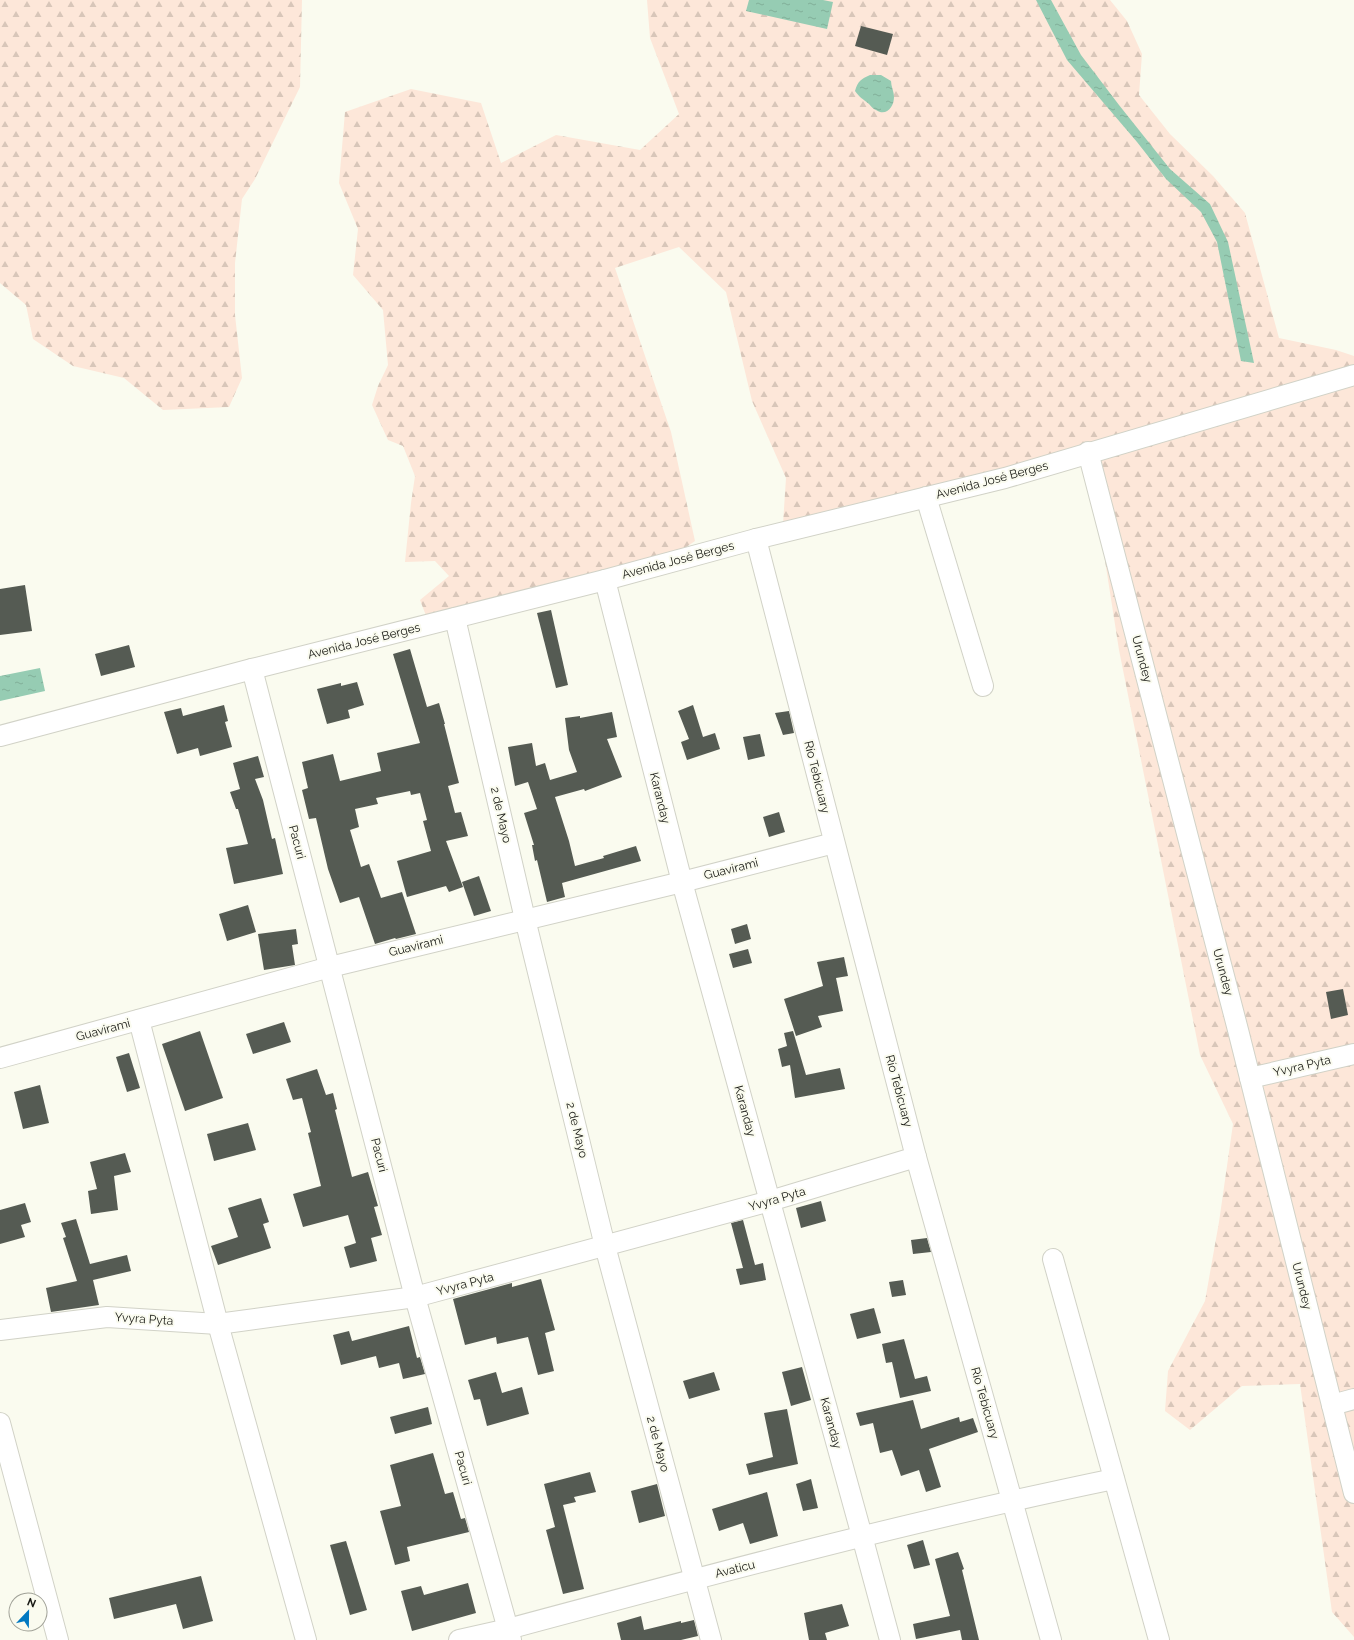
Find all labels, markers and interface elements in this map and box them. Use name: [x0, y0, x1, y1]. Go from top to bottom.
street label: Avenida José Berges: [934, 458, 1050, 502]
street label: Avenida José Berges: [620, 538, 736, 582]
street label: Avenida José Berges: [306, 620, 422, 662]
street label: Urundey: [1129, 634, 1155, 685]
street label: Río Tebicuary: [801, 739, 833, 815]
street label: Karanday: [647, 771, 673, 826]
street label: 2 de Mayo: [488, 786, 514, 844]
street label: Pacuri: [286, 824, 308, 860]
street label: Guavirami: [702, 856, 760, 882]
street label: Guavirami: [387, 933, 445, 959]
street label: Urundey: [1210, 947, 1236, 998]
street label: Guavirami: [74, 1016, 132, 1044]
street label: Río Tebicuary: [883, 1053, 915, 1129]
street label: Yvyra Pyta: [1272, 1053, 1332, 1079]
street label: Karanday: [731, 1084, 759, 1139]
street label: 2 de Mayo: [563, 1101, 591, 1159]
street label: Pacuri: [368, 1137, 390, 1173]
street label: Yvyra Pyta: [747, 1184, 807, 1214]
street label: Urundey: [1289, 1261, 1315, 1312]
street label: Yvyra Pyta: [435, 1270, 495, 1298]
street label: Yvyra Pyta: [114, 1310, 174, 1328]
street label: Río Tebicuary: [968, 1365, 1002, 1441]
street label: Karanday: [817, 1396, 845, 1451]
street label: 2 de Mayo: [644, 1415, 672, 1473]
street label: Pacuri: [452, 1449, 474, 1487]
street label: Avaticu: [714, 1557, 756, 1581]
north arrow: [8, 1592, 48, 1632]
text: N: [25, 1596, 38, 1611]

